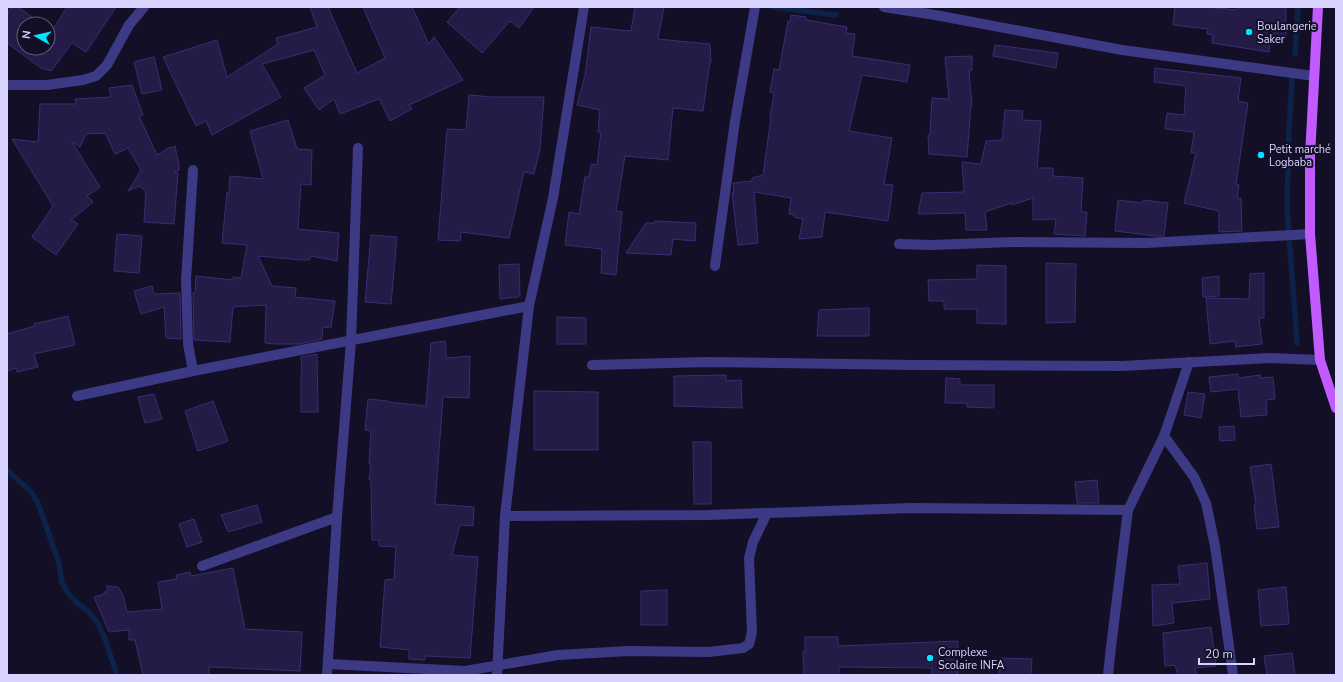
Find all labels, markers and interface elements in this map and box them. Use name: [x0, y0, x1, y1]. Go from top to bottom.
north arrow: [16, 16, 56, 56]
place label: Boulangerie Saker: [1257, 19, 1317, 47]
marker: Boulangerie Saker: [1244, 27, 1254, 37]
text: N: [19, 30, 35, 40]
place label: Petit marché Logbaba: [1269, 142, 1331, 170]
marker: Petit marché Logbaba: [1256, 150, 1266, 160]
scale bar: [1199, 640, 1254, 666]
place label: Complexe Scolaire INFA: [938, 645, 1004, 673]
text: 20 m: [1205, 646, 1233, 662]
marker: Complexe Scolaire INFA: [925, 653, 935, 663]

